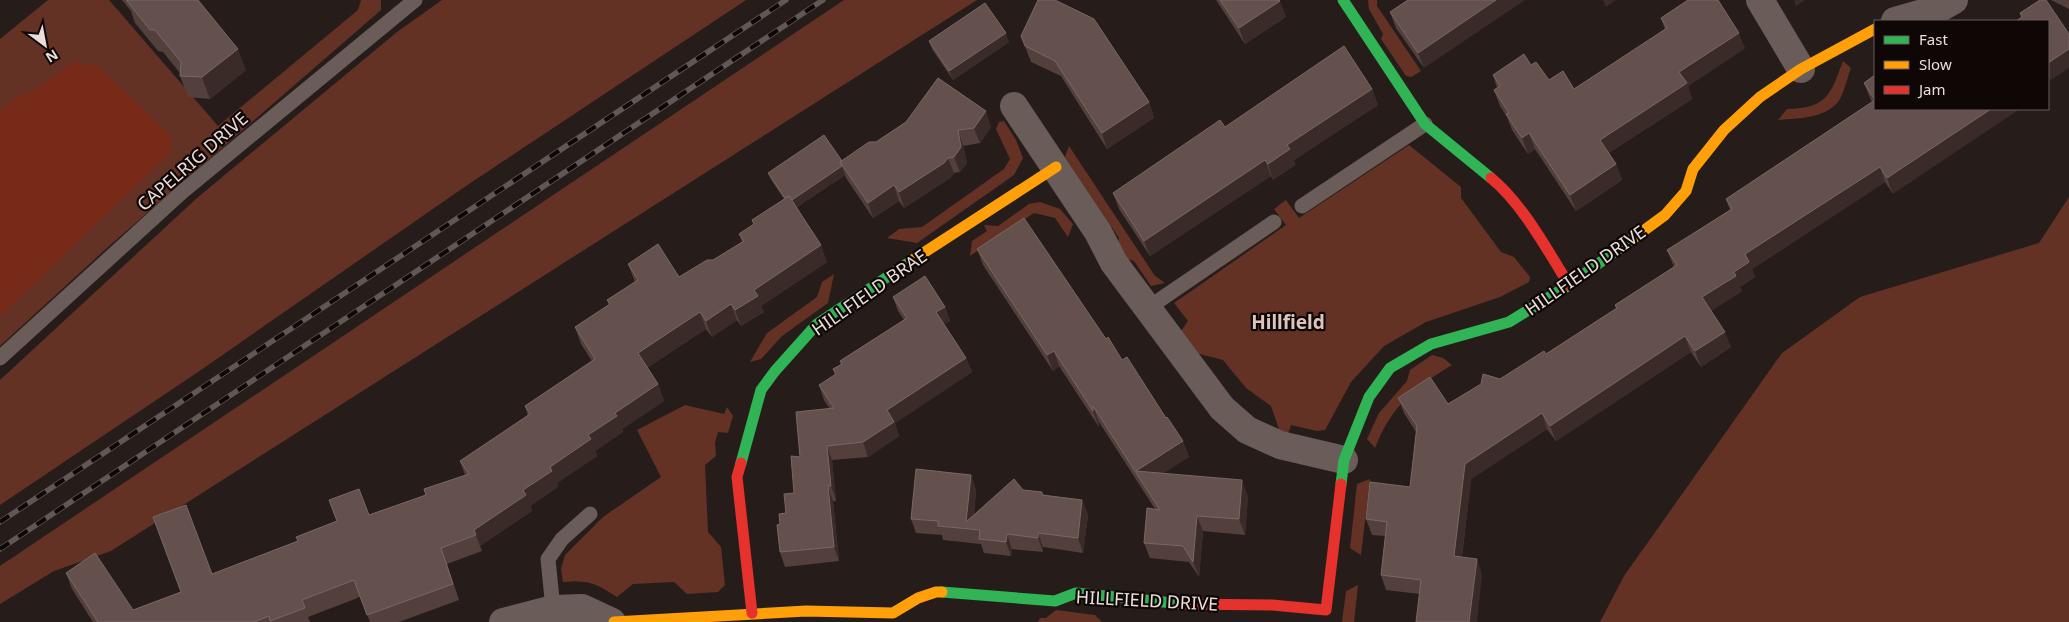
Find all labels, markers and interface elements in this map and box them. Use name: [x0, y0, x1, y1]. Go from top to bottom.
north arrow: [20, 20, 70, 70]
legend: [1874, 20, 2049, 110]
text: Fast: [1919, 29, 1948, 49]
text: N: [42, 45, 62, 68]
text: Slow: [1919, 54, 1952, 74]
text: Jam: [1917, 79, 1946, 99]
street label: CAPELRIG DRIVE: [131, 106, 253, 216]
street label: HILLFIELD DRIVE: [1520, 219, 1650, 321]
street label: HILLFIELD BRAE: [807, 243, 931, 341]
district label: Hillfield: [1251, 309, 1325, 335]
street label: HILLFIELD DRIVE: [1075, 584, 1219, 616]

